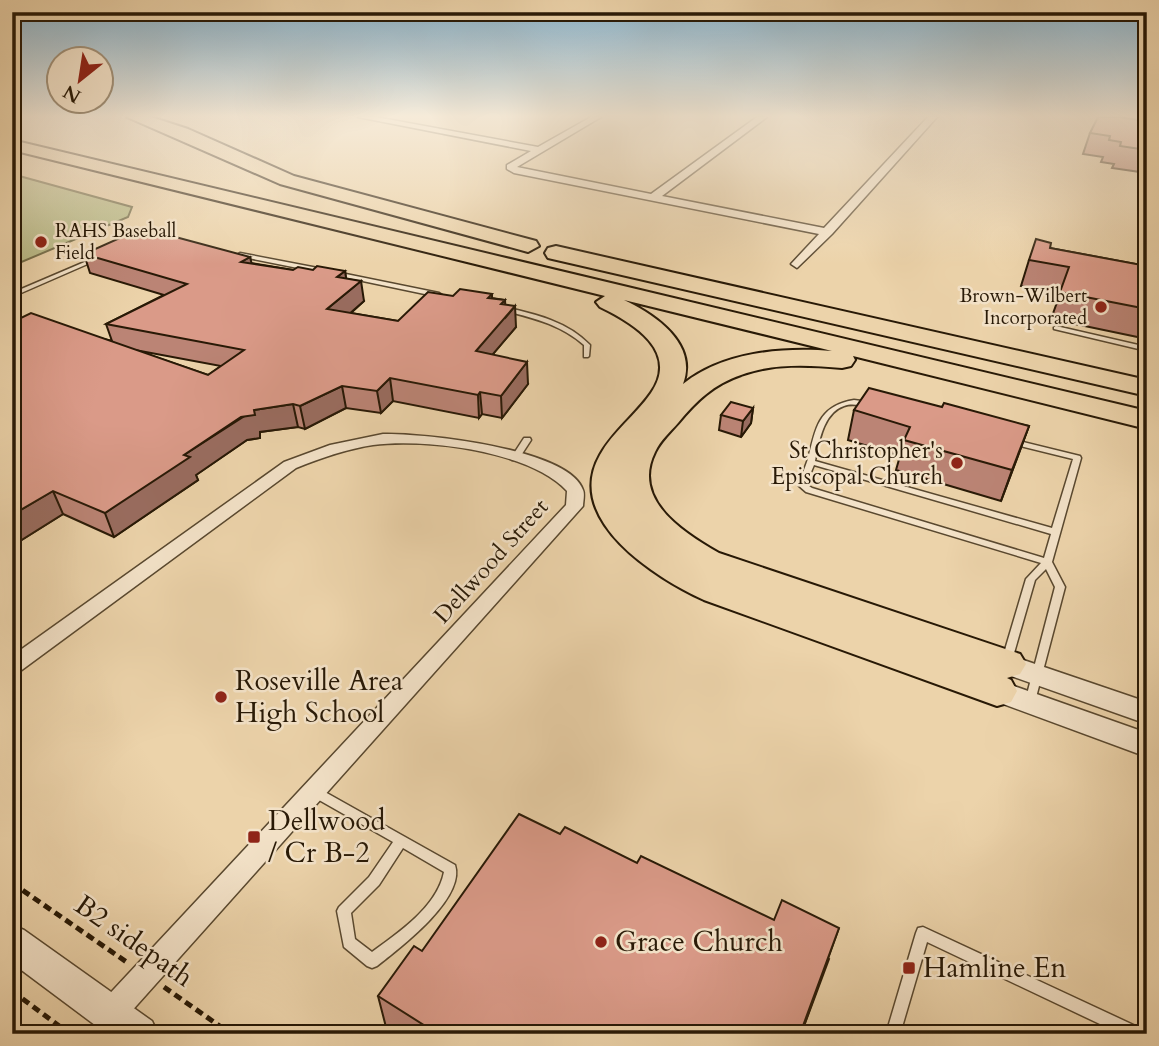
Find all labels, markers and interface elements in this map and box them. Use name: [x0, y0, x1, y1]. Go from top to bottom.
north arrow: [46, 46, 116, 116]
text: N: [58, 78, 86, 109]
place label: RAHS Baseball Field: [55, 218, 177, 266]
marker: RAHS Baseball Field: [33, 234, 49, 250]
place label: Brown-Wilbert Incorporated: [959, 283, 1087, 331]
marker: Brown-Wilbert Incorporated: [1093, 299, 1109, 315]
place label: St Christopher's Episcopal Church: [771, 435, 943, 492]
marker: St Christopher's Episcopal Church: [949, 455, 965, 471]
street label: Dellwood Street: [427, 492, 555, 630]
place label: Roseville Area High School: [235, 662, 403, 732]
marker: Roseville Area High School: [213, 689, 229, 705]
place label: Dellwood / Cr B-2: [268, 802, 385, 872]
marker: Dellwood / Cr B-2: [246, 829, 262, 845]
street label: B2 sidepath: [67, 886, 201, 996]
place label: Grace Church: [615, 923, 783, 961]
marker: Grace Church: [593, 934, 609, 950]
place label: Hamline En: [923, 949, 1067, 987]
marker: Hamline En: [901, 960, 917, 976]

